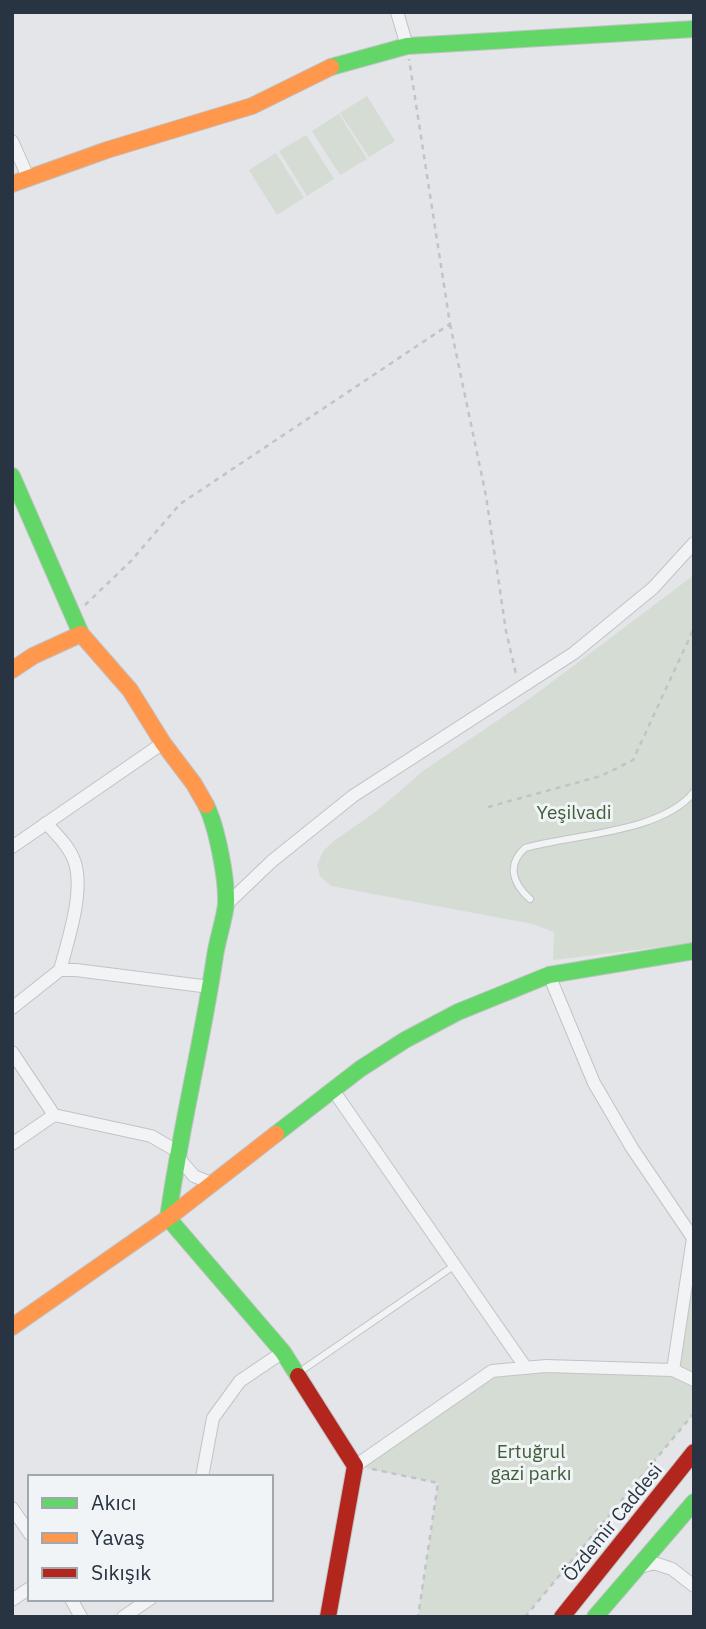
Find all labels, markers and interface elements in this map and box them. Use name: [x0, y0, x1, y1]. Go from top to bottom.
park label: Yeşilvadi: [537, 800, 611, 824]
park label: Ertuğrul gazi parkı: [490, 1439, 572, 1485]
street label: Özdemir Caddesi: [557, 1458, 667, 1586]
legend: [28, 1475, 273, 1601]
text: Akıcı: [91, 1488, 137, 1516]
text: Yavaş: [91, 1523, 145, 1551]
text: Sıkışık: [91, 1558, 151, 1586]

